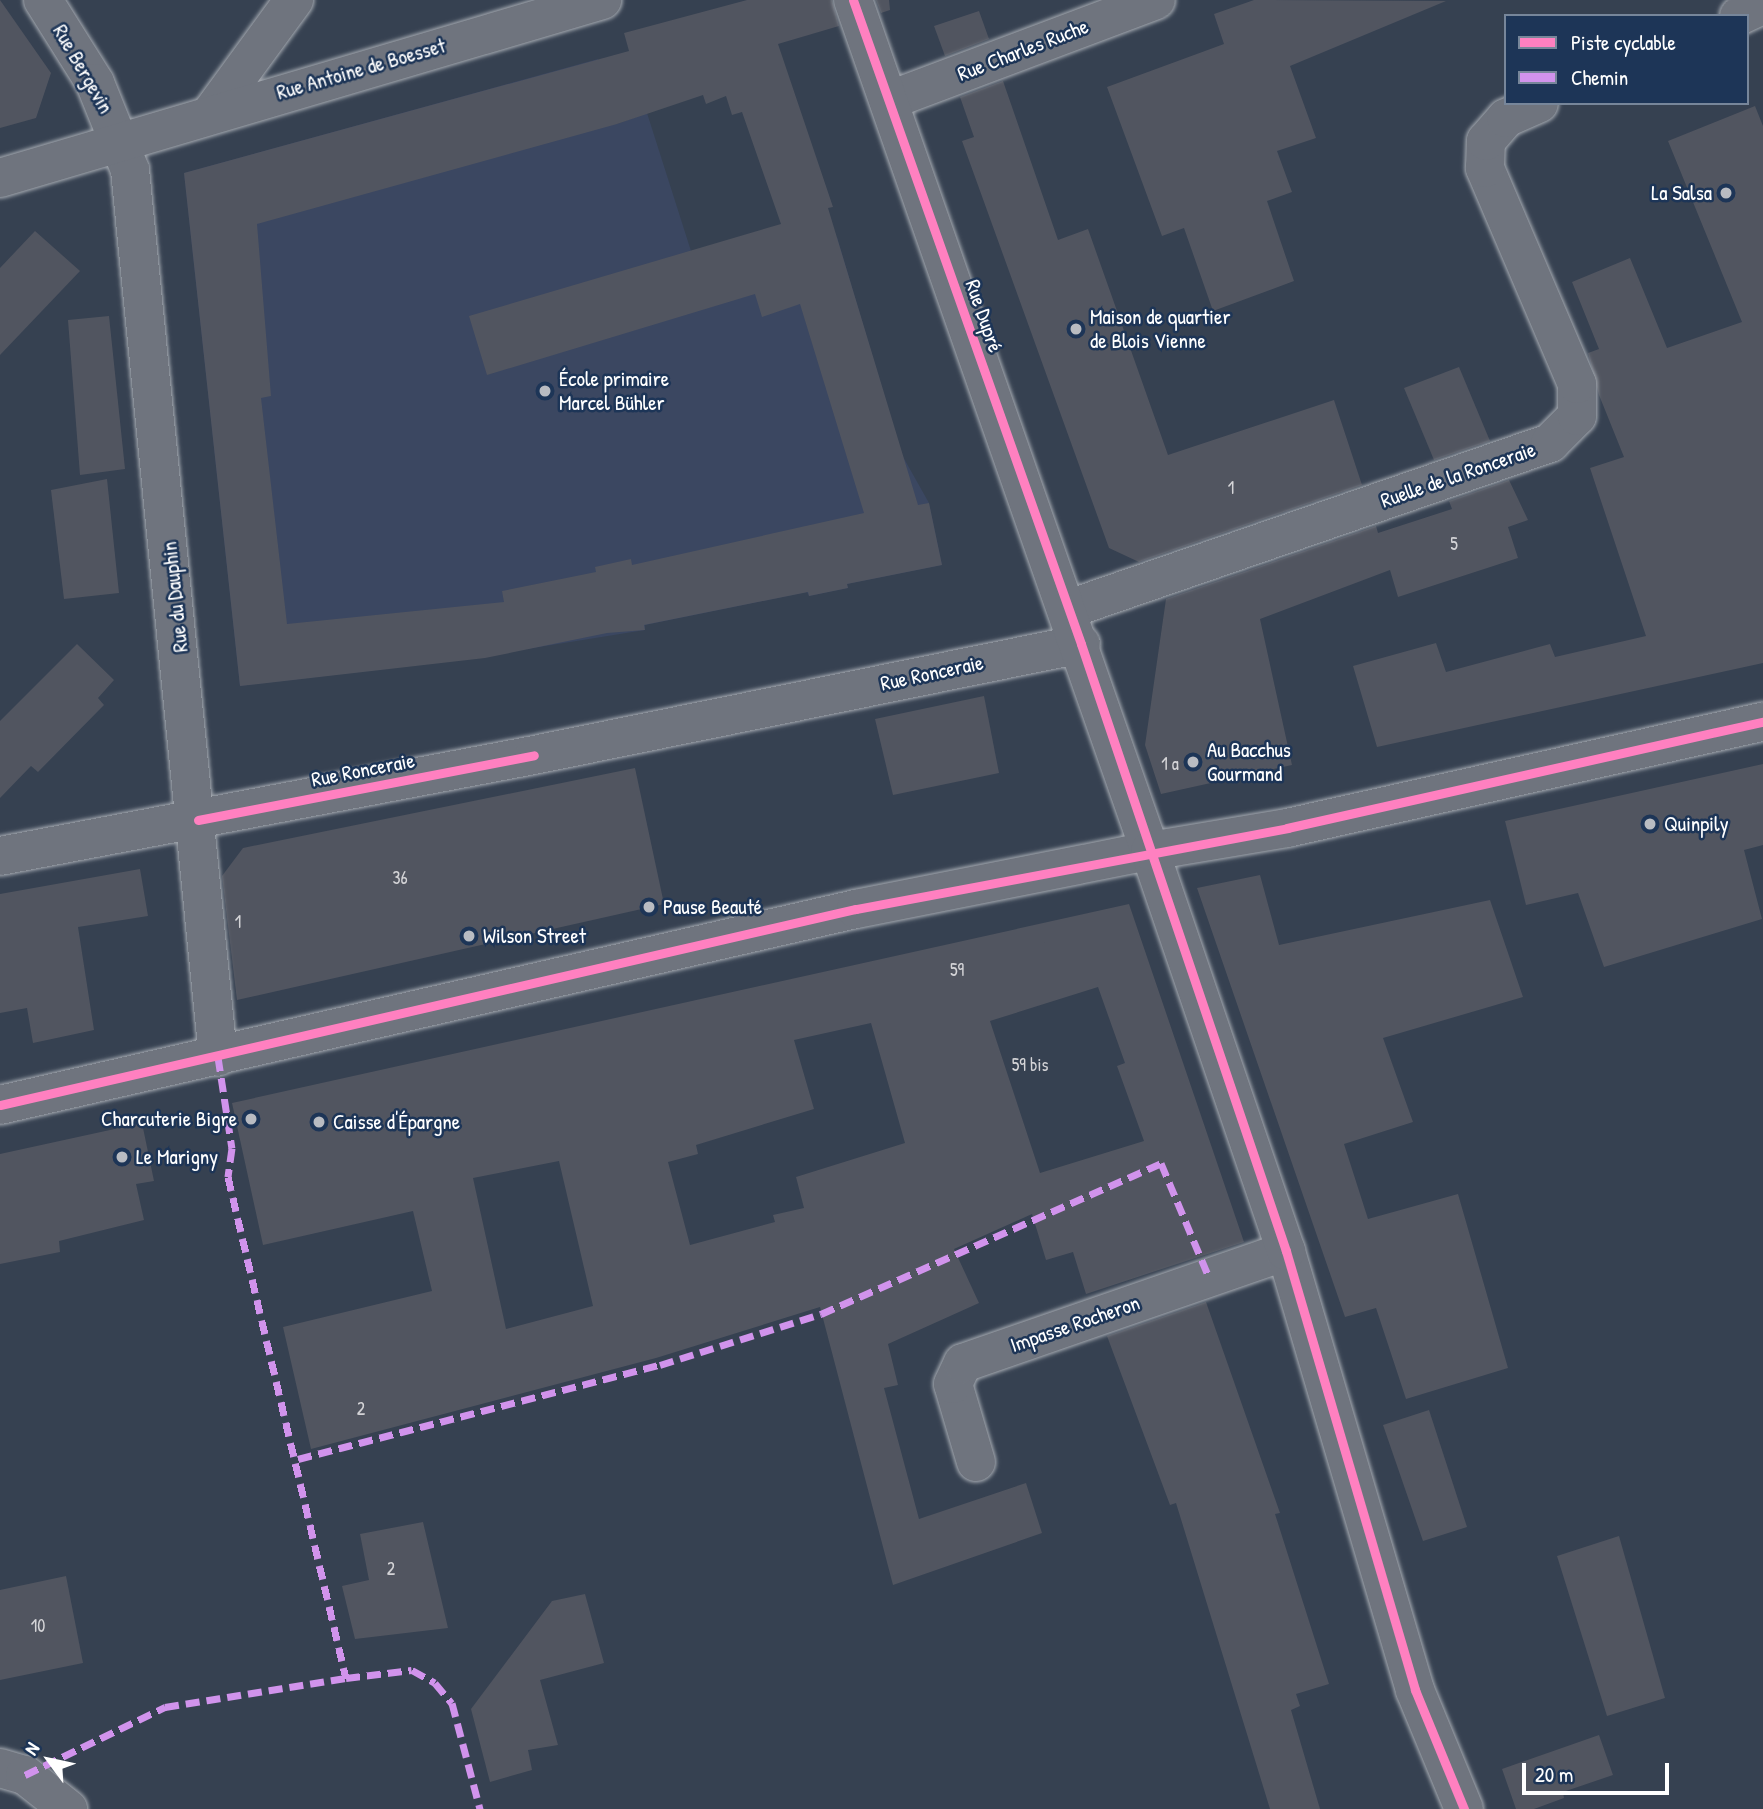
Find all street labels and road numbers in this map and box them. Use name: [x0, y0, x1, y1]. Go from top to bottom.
street label: Rue Charles Ruche: [954, 14, 1092, 86]
street label: Rue Bergevin: [47, 20, 119, 118]
street label: Rue Antoine de Boesset: [274, 33, 448, 105]
street label: Rue Dupré: [960, 276, 1008, 356]
street label: Ruelle de la Ronceraie: [1377, 437, 1539, 513]
street label: Rue du Dauphin: [157, 540, 193, 654]
street label: Rue Ronceraie: [878, 650, 986, 696]
street label: Rue Ronceraie: [309, 748, 417, 792]
street label: Impasse Rocheron: [1007, 1290, 1143, 1358]

